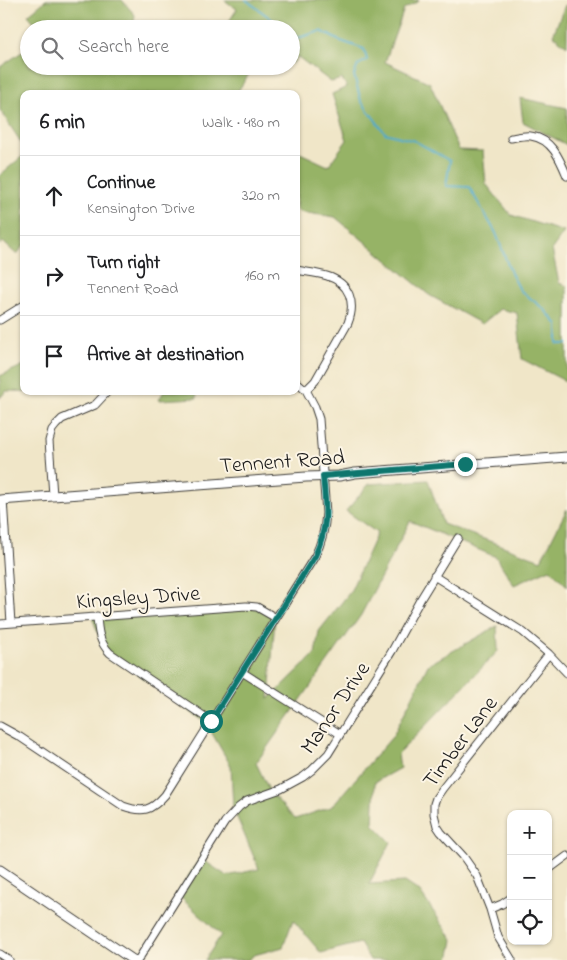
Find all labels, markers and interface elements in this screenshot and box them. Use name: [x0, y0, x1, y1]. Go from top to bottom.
search box: [20, 20, 300, 75]
icon: search: [38, 34, 66, 62]
text: Search here: [78, 34, 169, 61]
text: 6 min: [40, 108, 85, 138]
text: Walk · 480 m: [202, 111, 280, 135]
text: Continue: [87, 170, 155, 197]
icon: ahead: [40, 182, 68, 210]
text: 320 m: [242, 184, 280, 208]
text: Kensington Drive: [87, 197, 195, 221]
text: Turn right: [87, 250, 160, 277]
icon: right: [40, 262, 68, 290]
text: 160 m: [245, 264, 280, 288]
text: Tennent Road: [87, 277, 178, 301]
icon: arrive: [40, 342, 68, 370]
text: Arrive at destination: [87, 342, 244, 369]
street label: Tennent Road: [218, 443, 346, 483]
route end: [454, 453, 477, 476]
street label: Kingsley Drive: [75, 579, 201, 620]
street label: Manor Drive: [294, 656, 379, 761]
street label: Timber Lane: [416, 690, 507, 796]
route start: [200, 710, 223, 733]
map controls: [507, 810, 552, 945]
button: +: [507, 810, 552, 855]
button: −: [507, 855, 552, 900]
button: locate: [507, 900, 552, 945]

